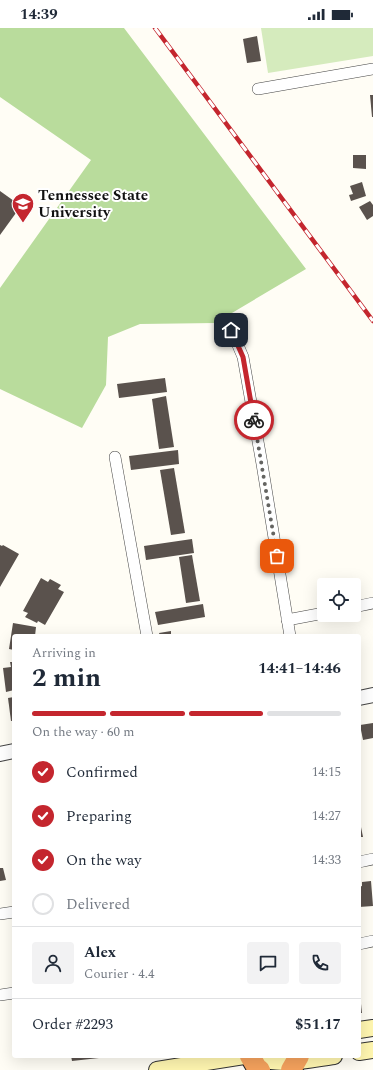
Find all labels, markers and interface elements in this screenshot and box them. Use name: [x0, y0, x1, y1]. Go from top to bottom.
text: 14:39: [20, 3, 58, 26]
place label: Tennessee State University: [38, 184, 148, 224]
school or university icon: Tennessee State University: [10, 191, 36, 224]
pin: [214, 313, 248, 347]
icon: home: [220, 319, 242, 341]
courier: [234, 400, 274, 440]
icon: bike: [243, 409, 265, 431]
pin: [260, 539, 294, 573]
icon: bag: [266, 545, 288, 567]
map controls: [317, 578, 361, 622]
button: locate: [317, 578, 361, 622]
text: Arriving in: [32, 643, 96, 663]
text: 14:41–14:46: [258, 657, 341, 680]
text: 2 min: [32, 658, 101, 698]
text: On the way · 60 m: [32, 722, 135, 742]
icon: check: [32, 761, 54, 783]
text: Confirmed: [66, 761, 138, 784]
text: 14:15: [312, 762, 341, 782]
icon: check: [32, 805, 54, 827]
text: Preparing: [66, 805, 132, 828]
text: 14:27: [312, 806, 341, 826]
icon: check: [32, 849, 54, 871]
text: On the way: [66, 849, 141, 872]
text: 14:33: [312, 850, 341, 870]
text: Delivered: [66, 893, 130, 916]
text: Alex: [84, 941, 116, 964]
button: person: [32, 942, 74, 984]
button: chat: [247, 942, 289, 984]
button: phone: [299, 942, 341, 984]
text: Courier · 4.4: [84, 964, 154, 984]
text: Order #2293: [32, 1013, 113, 1036]
text: $51.17: [295, 1013, 341, 1036]

